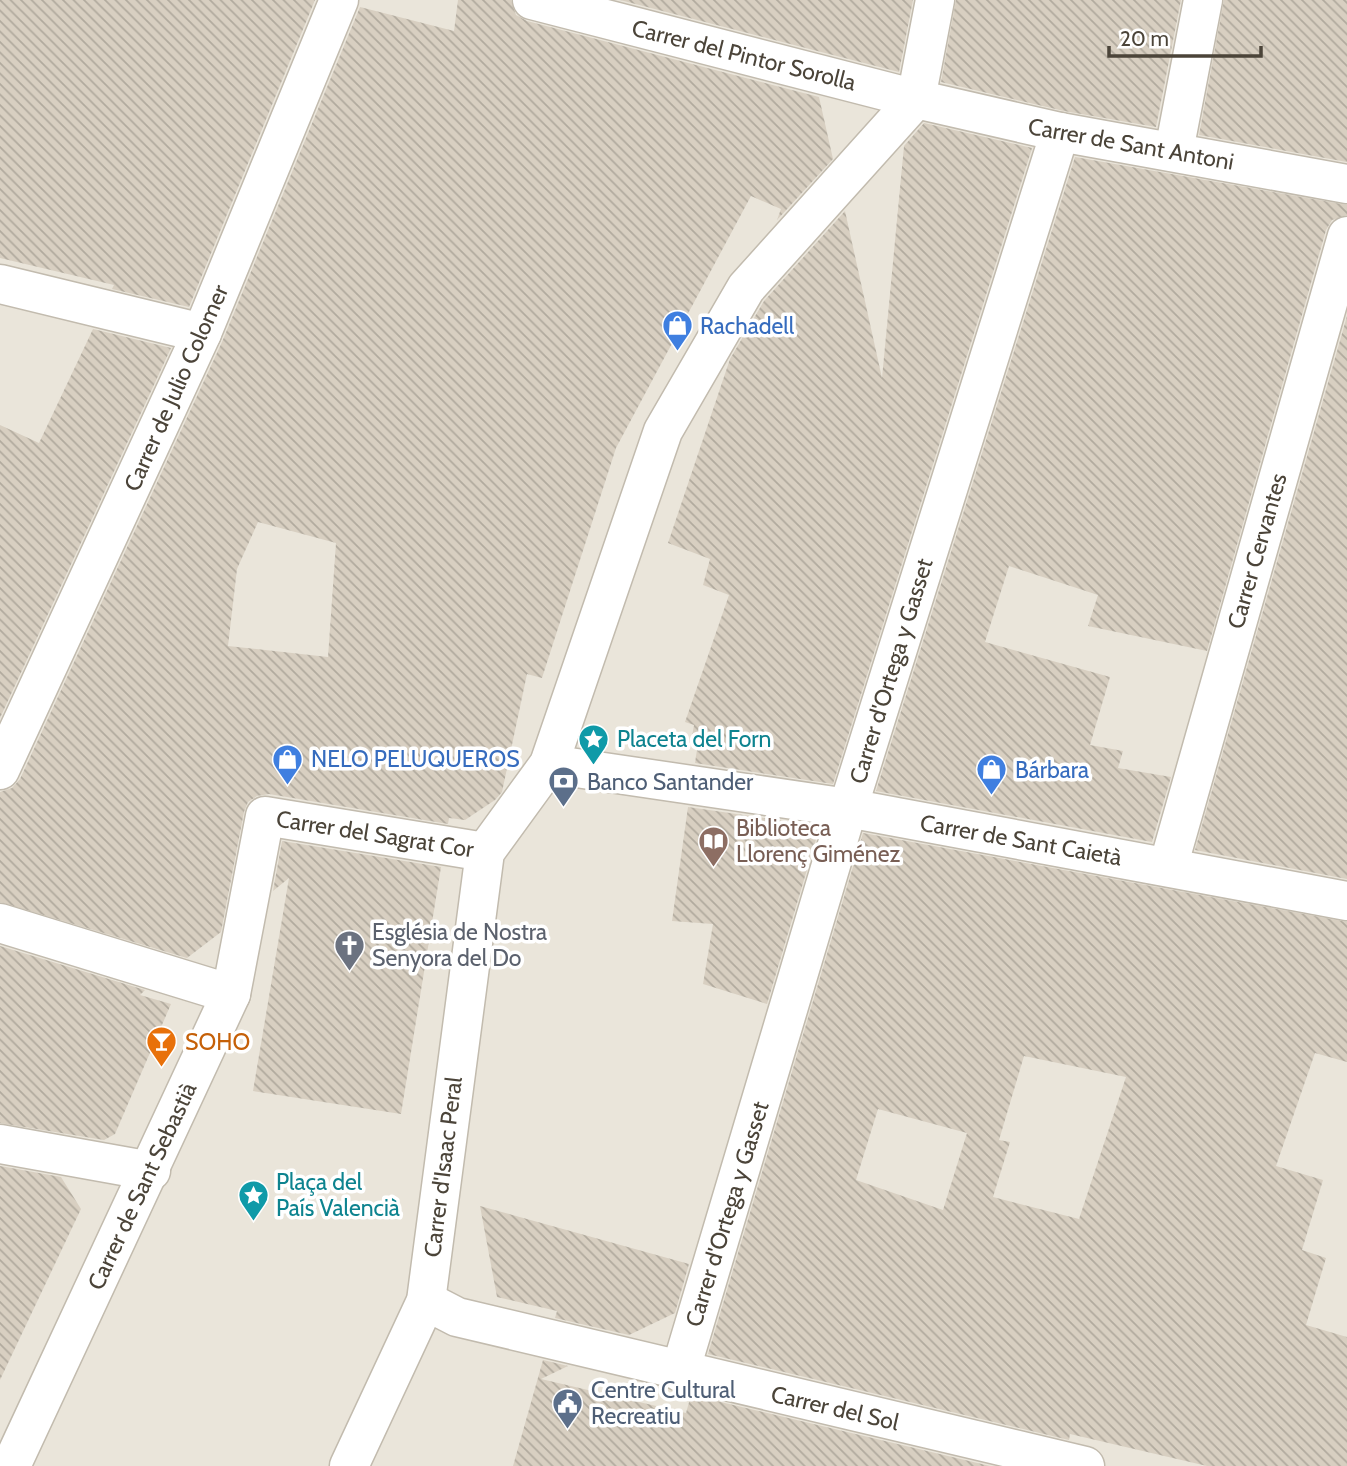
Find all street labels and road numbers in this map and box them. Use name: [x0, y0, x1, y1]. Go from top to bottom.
street label: Carrer del Pintor Sorolla: [629, 14, 859, 96]
street label: Carrer de Sant Antoni: [1026, 112, 1236, 176]
street label: Carrer de Julio Colomer: [118, 280, 234, 495]
street label: Carrer Cervantes: [1221, 470, 1293, 632]
street label: Carrer d'Ortega y Gasset: [843, 555, 939, 787]
street label: Carrer del Sagrat Cor: [274, 805, 476, 864]
street label: Carrer de Sant Caietà: [918, 808, 1124, 872]
street label: Carrer d'Isaac Peral: [418, 1075, 468, 1259]
street label: Carrer de Sant Sebastià: [82, 1078, 202, 1294]
street label: Carrer d'Ortega y Gasset: [679, 1098, 775, 1330]
street label: Carrer del Sol: [768, 1380, 902, 1436]

